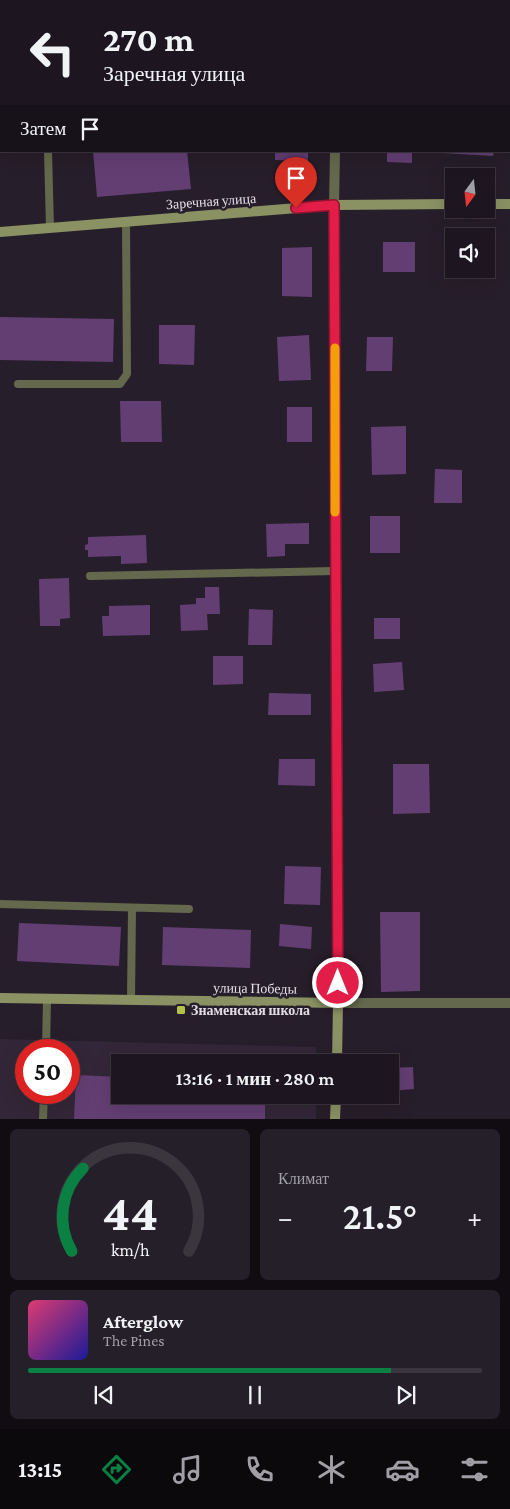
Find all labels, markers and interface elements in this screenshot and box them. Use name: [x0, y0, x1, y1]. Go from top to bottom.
icon: left: [20, 20, 85, 85]
text: 270 m: [103, 20, 194, 59]
text: Заречная улица: [103, 61, 245, 86]
icon: arrive: [76, 115, 104, 143]
text: Затем: [20, 118, 66, 139]
pin: [275, 157, 317, 208]
icon: arrive: [282, 164, 310, 192]
north arrow: [445, 168, 495, 218]
map controls: [445, 168, 495, 278]
street label: Заречная улица: [165, 190, 257, 212]
button: sound: [445, 228, 495, 278]
position arrow: [311, 956, 363, 1008]
street label: улица Победы: [213, 979, 298, 997]
place label: Знаменская школа: [191, 1002, 310, 1018]
marker: Знаменская школа: [175, 1004, 187, 1016]
speed limit sign: 50: [15, 1039, 80, 1104]
text: 13:16 · 1 мин · 280 m: [176, 1068, 334, 1089]
text: Климат: [278, 1170, 329, 1187]
text: 44: [102, 1183, 158, 1241]
text: 21.5°: [343, 1195, 417, 1237]
text: −: [278, 1202, 293, 1233]
text: +: [467, 1202, 482, 1233]
text: km/h: [111, 1240, 150, 1260]
text: Afterglow: [103, 1311, 183, 1332]
text: The Pines: [103, 1332, 164, 1349]
icon: previous: [90, 1381, 118, 1409]
icon: pause: [241, 1381, 269, 1409]
icon: next: [392, 1381, 420, 1409]
icon: directions: [99, 1452, 134, 1487]
icon: music: [170, 1452, 205, 1487]
icon: phone: [242, 1452, 277, 1487]
icon: climate: [314, 1452, 349, 1487]
icon: car: [385, 1452, 420, 1487]
icon: filters: [457, 1452, 492, 1487]
text: 13:15: [18, 1457, 62, 1482]

